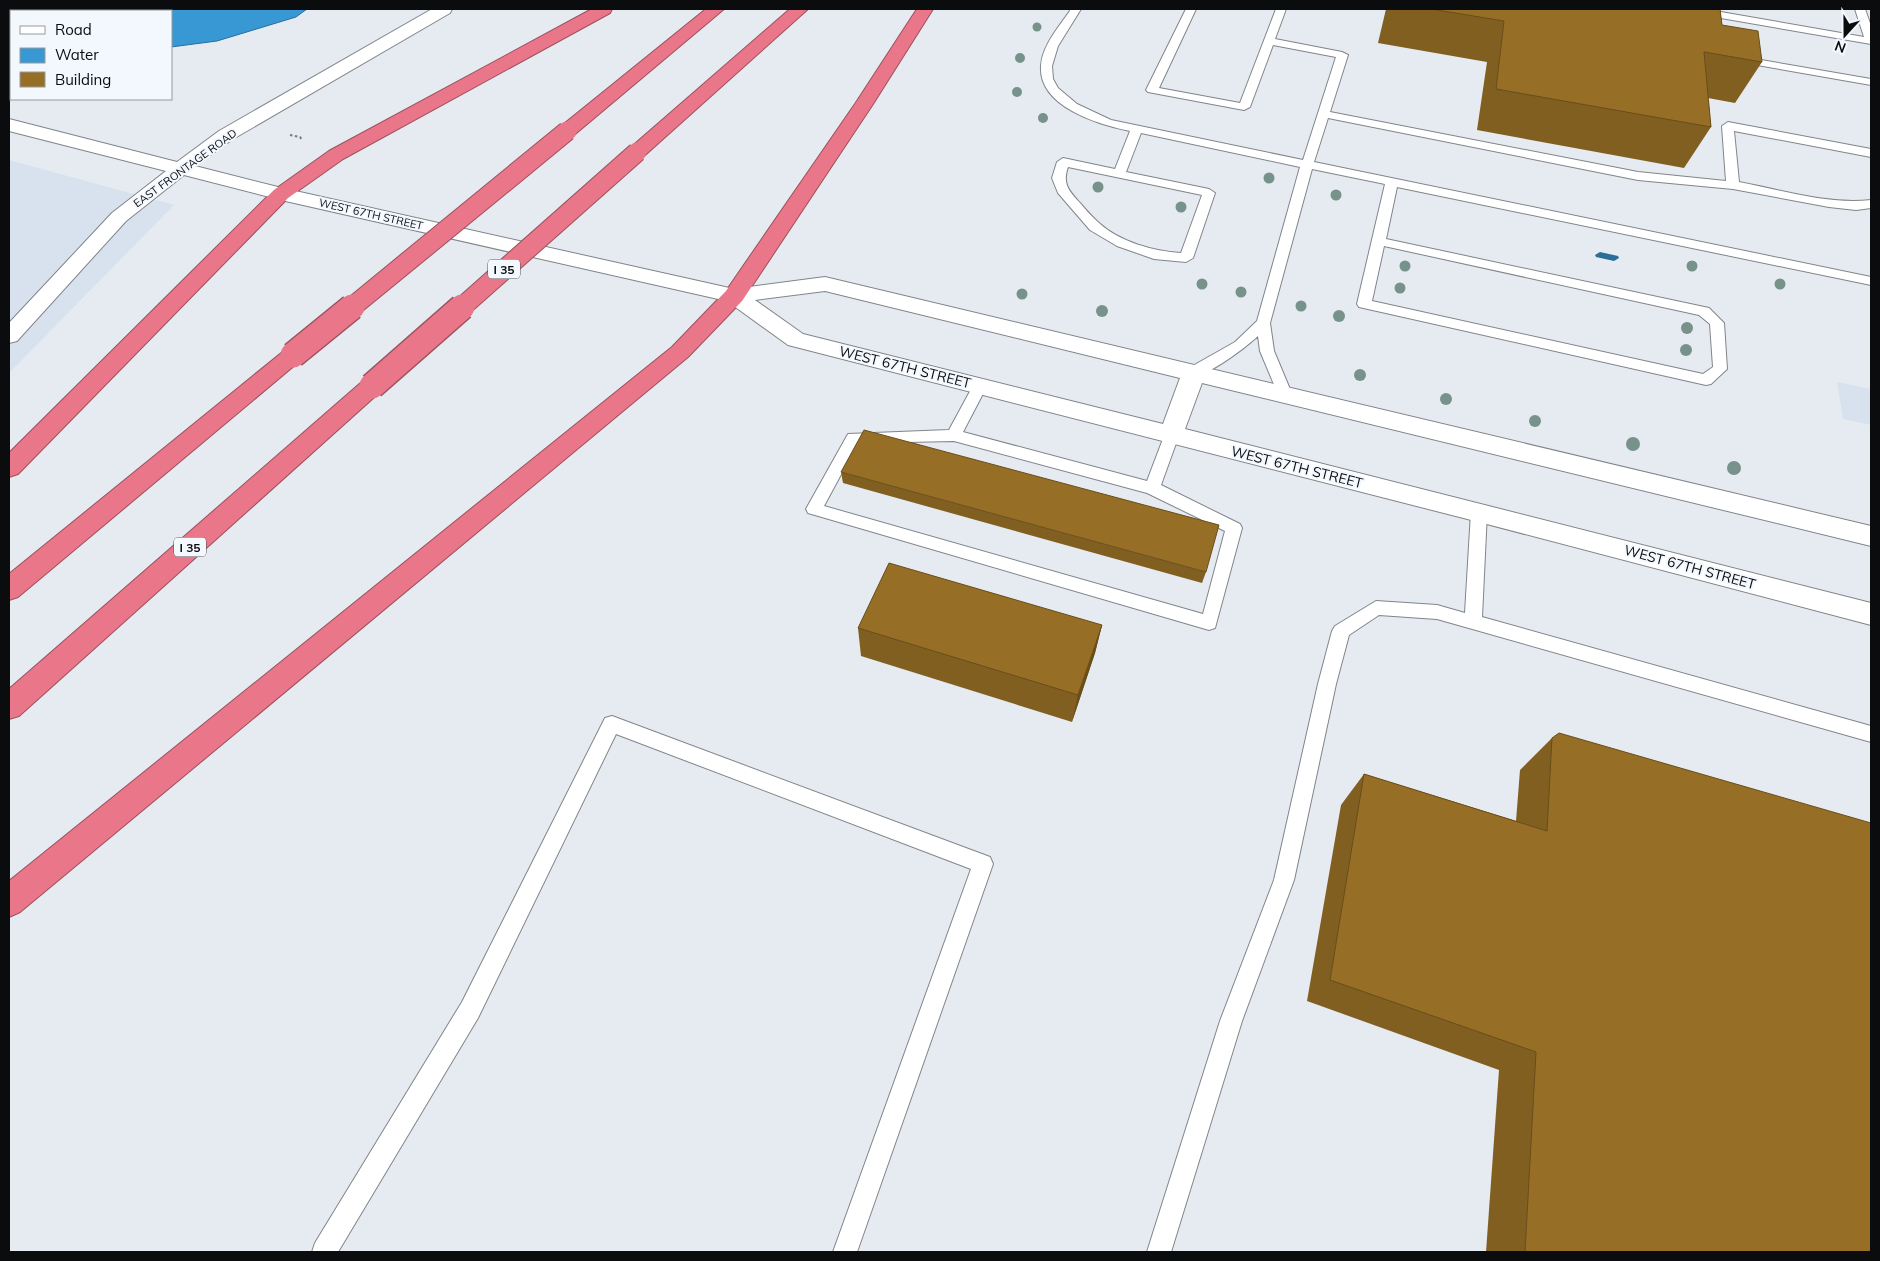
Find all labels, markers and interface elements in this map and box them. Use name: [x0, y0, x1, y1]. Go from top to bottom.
legend: [10, 10, 172, 100]
north arrow: [1820, 10, 1870, 60]
text: Road: [55, 20, 92, 39]
text: N: [1832, 37, 1849, 57]
text: Water: [55, 45, 99, 64]
text: Building: [55, 70, 111, 89]
street label: EAST FRONTAGE ROAD: [131, 126, 239, 210]
street label: WEST 67TH STREET: [318, 195, 425, 233]
road number: I 35: [488, 260, 520, 278]
street label: WEST 67TH STREET: [837, 342, 973, 392]
street label: WEST 67TH STREET: [1229, 442, 1365, 492]
road number: I 35: [174, 538, 206, 556]
street label: WEST 67TH STREET: [1622, 541, 1758, 593]

